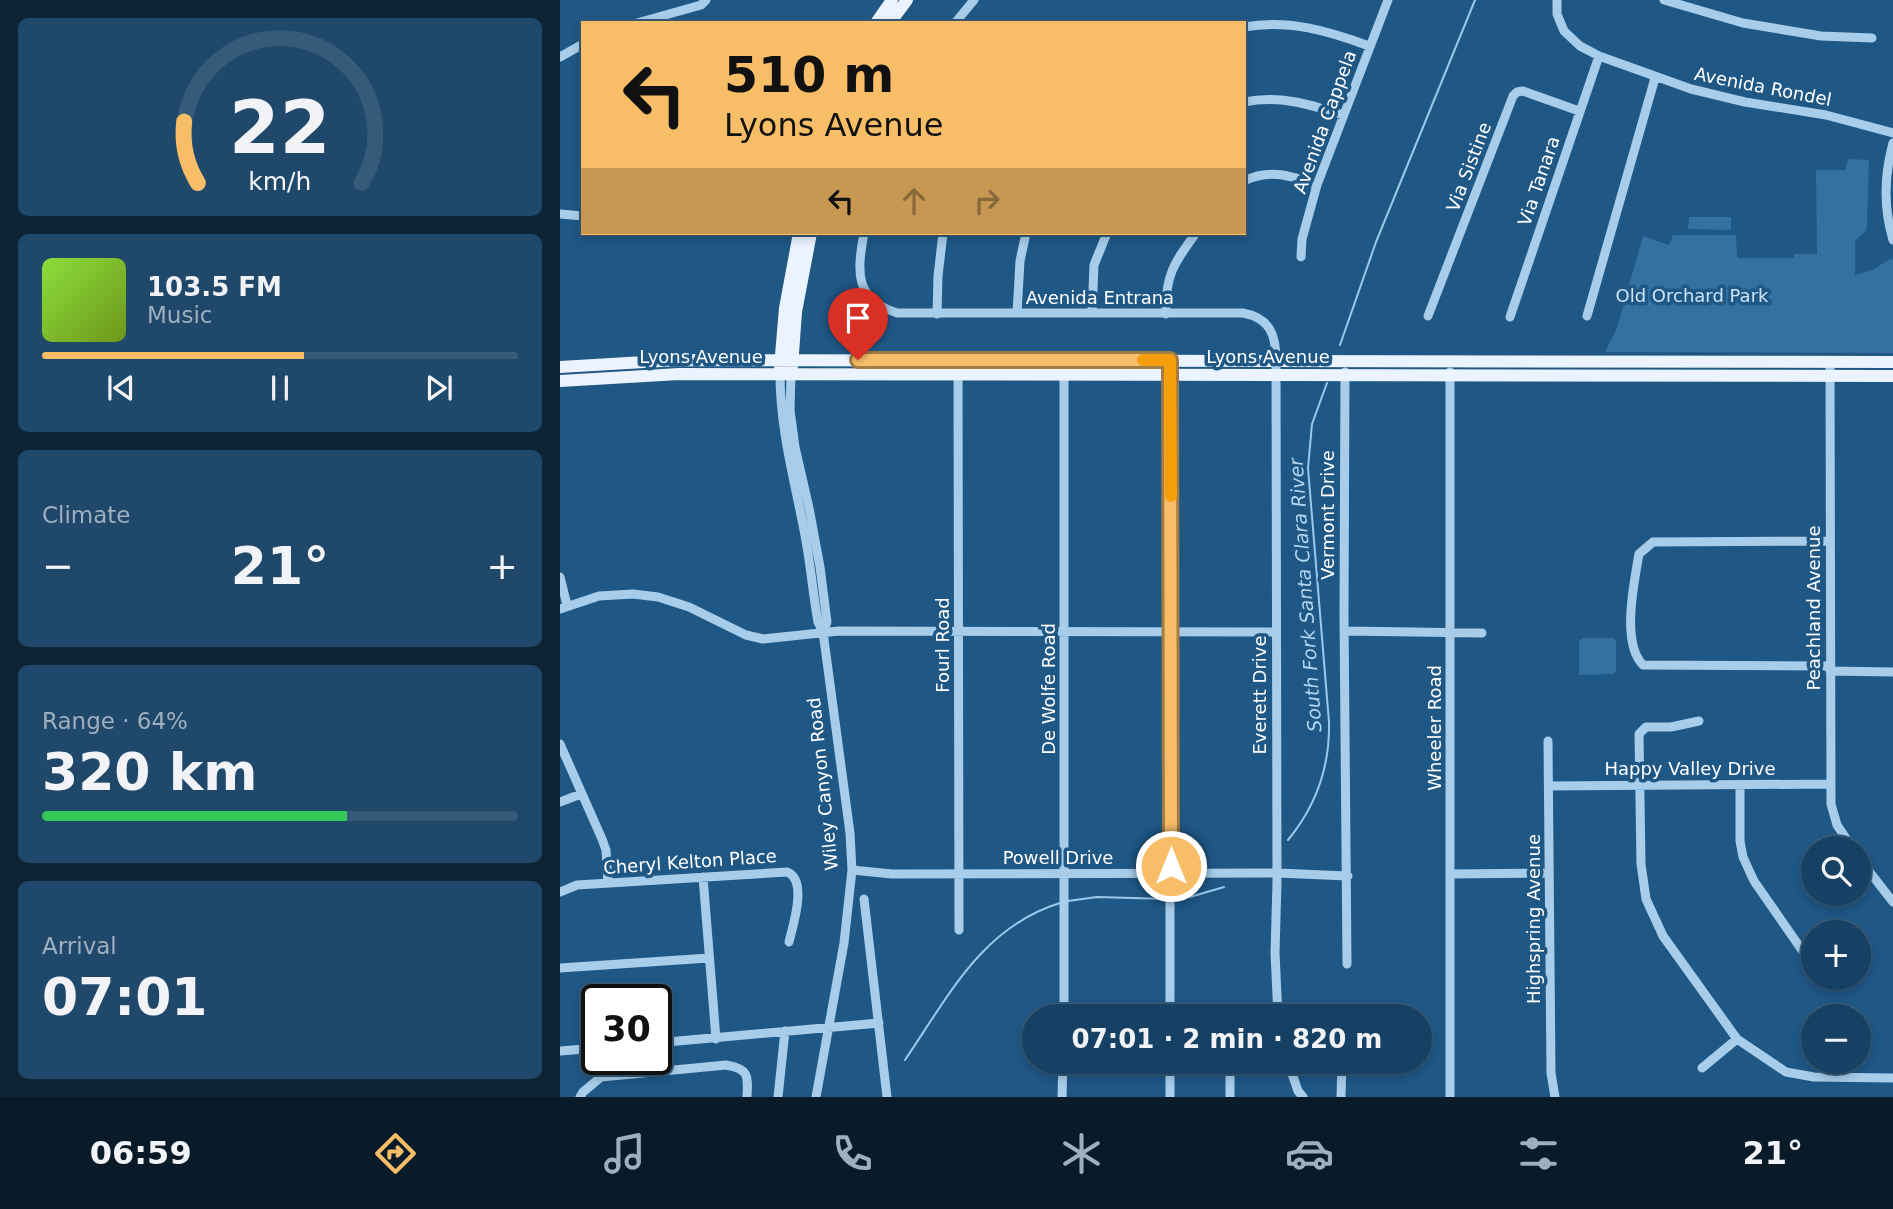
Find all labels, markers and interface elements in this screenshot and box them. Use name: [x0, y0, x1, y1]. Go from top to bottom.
text: 510 m: [724, 47, 894, 104]
street label: Avenida Cappela: [1289, 47, 1360, 196]
icon: left: [609, 49, 700, 140]
street label: Avenida Rondel: [1693, 63, 1833, 110]
text: 22: [229, 85, 331, 170]
text: Lyons Avenue: [724, 106, 943, 144]
street label: Via Sistine: [1442, 119, 1495, 214]
street label: Via Tanara: [1513, 133, 1564, 229]
text: km/h: [248, 167, 312, 196]
icon: left: [822, 182, 860, 220]
icon: ahead: [895, 182, 933, 220]
icon: right: [968, 182, 1006, 220]
text: 103.5 FM: [147, 272, 282, 302]
park label: Old Orchard Park: [1616, 285, 1769, 306]
street label: Avenida Entrana: [1026, 287, 1174, 308]
pin: [828, 288, 888, 360]
icon: arrive: [839, 299, 877, 337]
text: Music: [147, 302, 212, 328]
street label: Lyons Avenue: [639, 346, 763, 367]
street label: Lyons Avenue: [1206, 346, 1330, 367]
icon: previous: [102, 369, 140, 407]
icon: pause: [261, 369, 299, 407]
icon: next: [420, 369, 458, 407]
street label: Vermont Drive: [1317, 450, 1338, 580]
water label: South Fork Santa Clara River: [1284, 456, 1326, 733]
text: Climate: [42, 502, 131, 528]
street label: Peachland Avenue: [1803, 525, 1824, 691]
text: 21°: [231, 536, 329, 596]
text: −: [42, 544, 74, 588]
text: +: [486, 544, 518, 588]
street label: Fourl Road: [932, 597, 953, 693]
street label: De Wolfe Road: [1038, 623, 1059, 755]
street label: Everett Drive: [1249, 635, 1270, 755]
street label: Wheeler Road: [1424, 665, 1445, 791]
street label: Wiley Canyon Road: [803, 697, 842, 872]
text: Range · 64%: [42, 708, 188, 734]
text: 320 km: [42, 742, 257, 802]
street label: Happy Valley Drive: [1604, 758, 1776, 779]
position arrow: [1134, 829, 1208, 903]
street label: Highspring Avenue: [1523, 834, 1544, 1004]
map controls: [1801, 836, 1871, 1074]
button: search: [1801, 836, 1871, 906]
street label: Cheryl Kelton Place: [603, 845, 777, 878]
street label: Powell Drive: [1003, 847, 1113, 868]
button: +: [1801, 920, 1871, 990]
text: Arrival: [42, 933, 117, 959]
text: 07:01: [42, 967, 208, 1027]
speed limit sign: 30: [581, 984, 672, 1075]
button: −: [1801, 1004, 1871, 1074]
text: 07:01 · 2 min · 820 m: [1072, 1024, 1382, 1054]
icon: directions: [371, 1129, 420, 1178]
icon: music: [600, 1129, 649, 1178]
icon: phone: [828, 1129, 877, 1178]
icon: climate: [1057, 1129, 1106, 1178]
icon: car: [1285, 1129, 1334, 1178]
icon: filters: [1514, 1129, 1563, 1178]
text: 06:59: [90, 1134, 192, 1172]
text: 21°: [1743, 1134, 1803, 1172]

